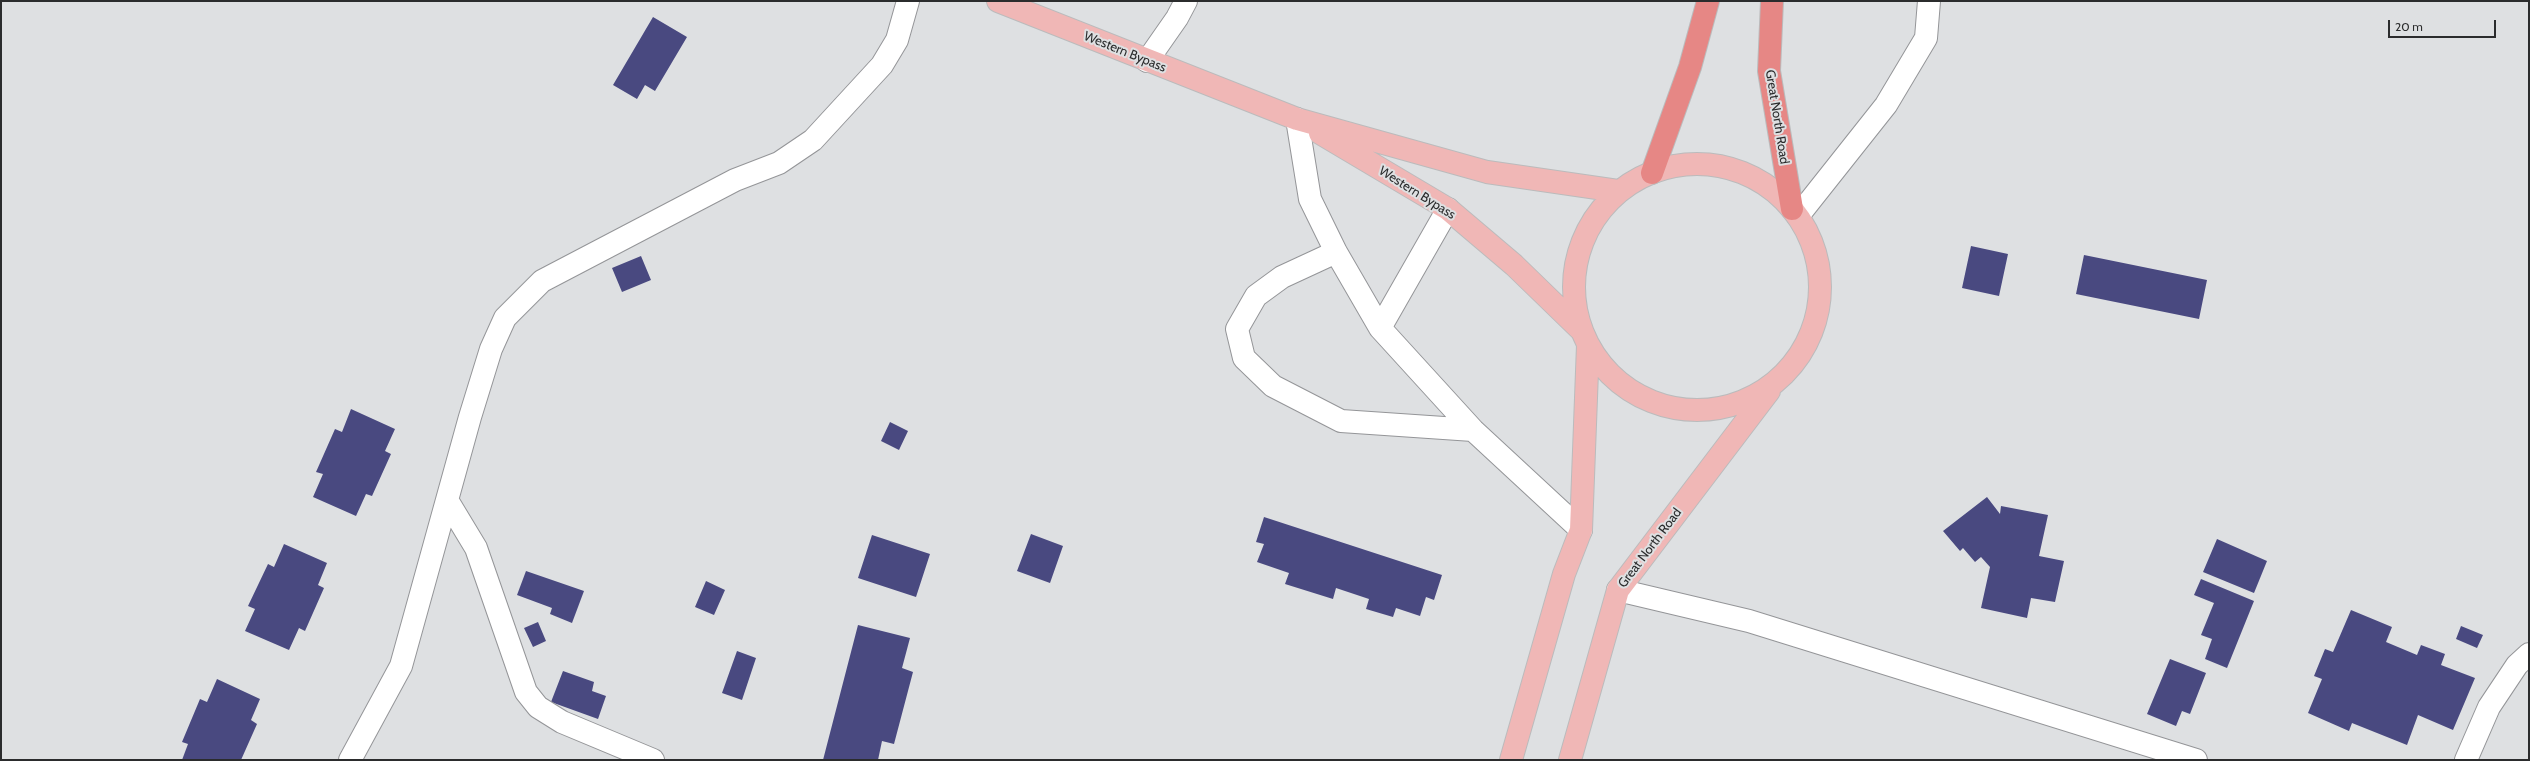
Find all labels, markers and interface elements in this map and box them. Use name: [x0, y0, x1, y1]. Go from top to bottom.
scale bar: [2390, 12, 2498, 38]
text: 20 m: [2395, 19, 2423, 34]
street label: Western Bypass: [1082, 28, 1168, 76]
street label: Great North Road: [1762, 69, 1792, 165]
street label: Western Bypass: [1376, 163, 1458, 223]
street label: Great North Road: [1615, 505, 1685, 591]

